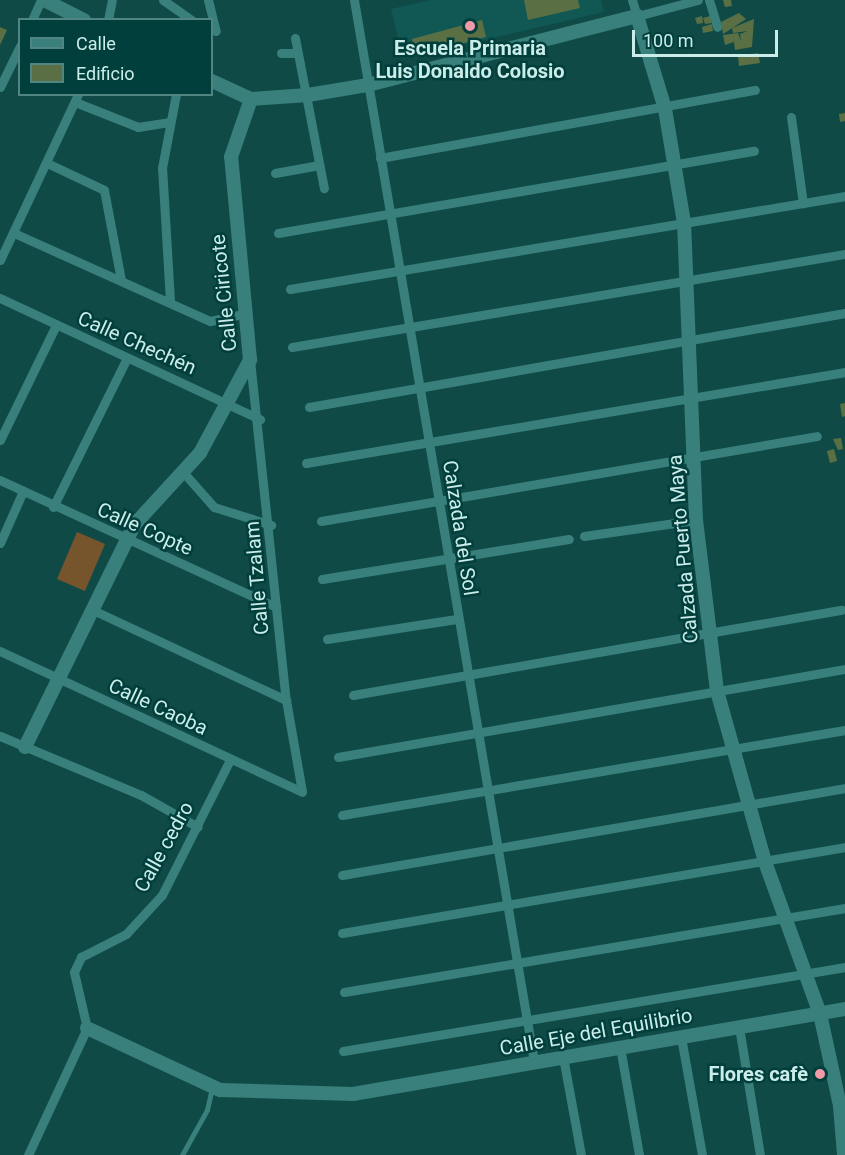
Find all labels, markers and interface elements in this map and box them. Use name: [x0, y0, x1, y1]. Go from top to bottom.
legend: [18, 18, 213, 96]
scale bar: [635, 18, 780, 56]
marker: Escuela Primaria Luis Donaldo Colosio: [463, 19, 477, 33]
text: 100 m: [643, 30, 694, 51]
text: Calle: [76, 33, 116, 54]
place label: Escuela Primaria Luis Donaldo Colosio: [375, 36, 565, 83]
text: Edificio: [76, 63, 135, 84]
street label: Calle Ciricote: [206, 233, 242, 353]
street label: Calle Chechén: [74, 306, 200, 380]
street label: Calzada Puerto Maya: [663, 454, 703, 644]
street label: Calzada del Sol: [437, 459, 483, 597]
street label: Calle Copte: [94, 497, 196, 561]
street label: Calle Tzalam: [240, 520, 274, 636]
street label: Calle Caoba: [105, 674, 211, 740]
street label: Calle cedro: [129, 798, 199, 896]
street label: Calle Eje del Equilibrio: [498, 1003, 694, 1061]
place label: Flores cafè: [708, 1062, 808, 1086]
marker: Flores cafè: [813, 1067, 827, 1081]

